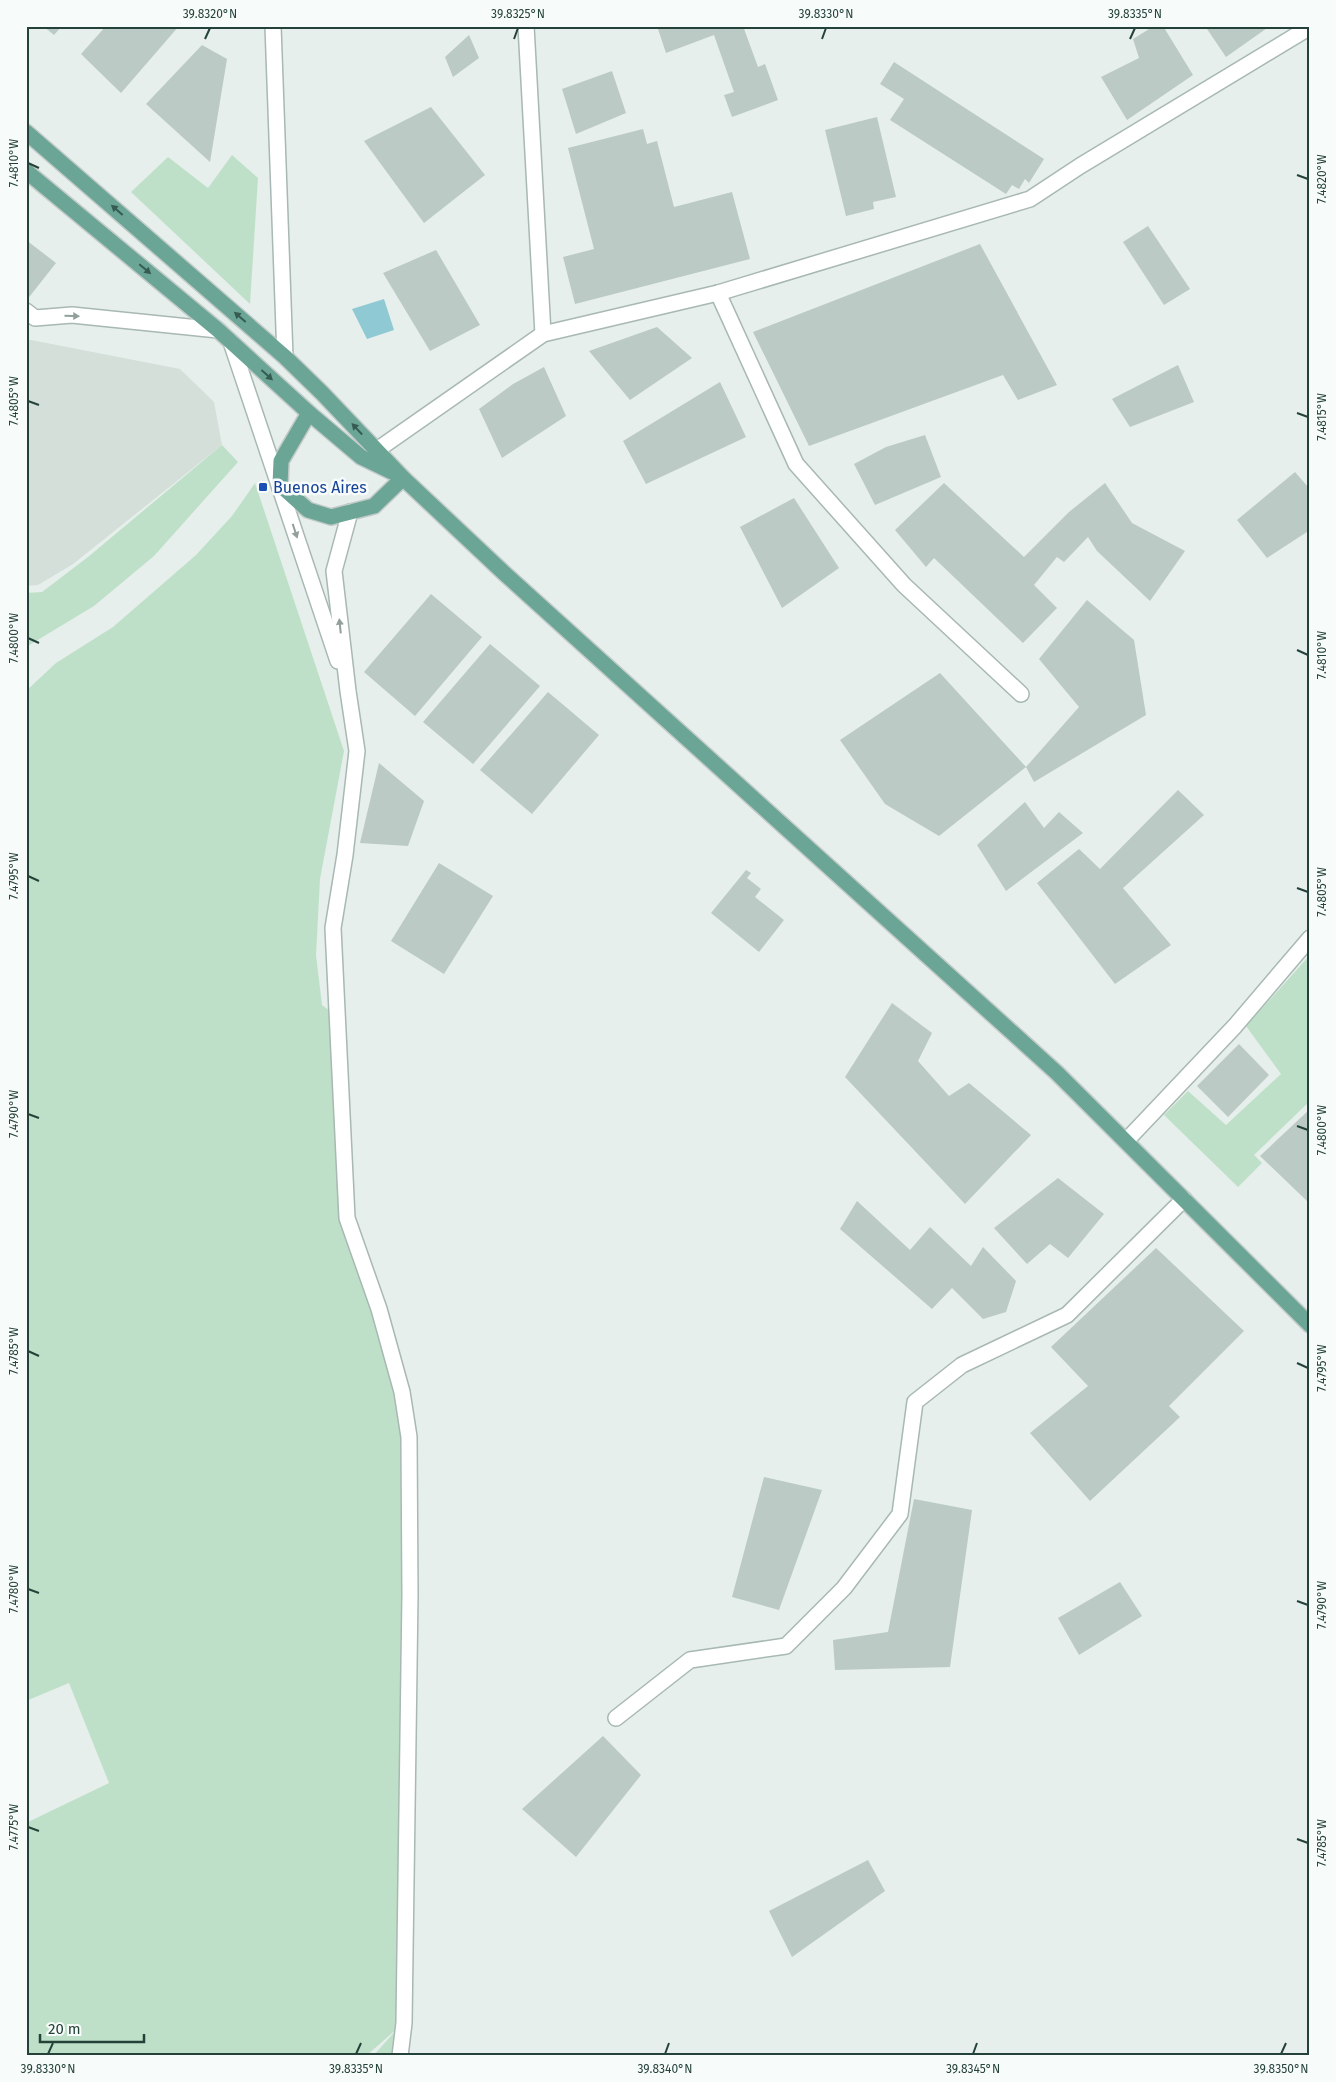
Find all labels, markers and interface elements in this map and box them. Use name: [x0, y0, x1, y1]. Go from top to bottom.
text: 39.8320°N: [183, 7, 237, 21]
text: 39.8325°N: [491, 7, 545, 21]
text: 39.8330°N: [799, 7, 853, 21]
text: 39.8335°N: [1108, 7, 1162, 21]
text: 7.4810°W: [7, 139, 21, 187]
text: 7.4820°W: [1315, 154, 1329, 204]
one-way arrow: [111, 205, 124, 216]
one-way arrow: [138, 264, 151, 275]
one-way arrow: [234, 311, 247, 322]
one-way arrow: [65, 312, 81, 320]
one-way arrow: [260, 369, 272, 381]
text: 7.4805°W: [7, 376, 21, 426]
text: 7.4815°W: [1315, 393, 1329, 441]
one-way arrow: [351, 424, 363, 436]
place label: Buenos Aires: [273, 478, 367, 497]
marker: Buenos Aires: [257, 481, 269, 493]
one-way arrow: [292, 524, 299, 539]
text: 7.4800°W: [7, 613, 21, 663]
one-way arrow: [336, 617, 344, 633]
text: 7.4810°W: [1315, 631, 1329, 679]
text: 7.4795°W: [7, 852, 21, 900]
text: 7.4805°W: [1315, 867, 1329, 917]
text: 7.4790°W: [7, 1090, 21, 1138]
text: 7.4800°W: [1315, 1105, 1329, 1155]
text: 7.4785°W: [7, 1327, 21, 1375]
text: 7.4795°W: [1315, 1344, 1329, 1392]
text: 7.4780°W: [7, 1565, 21, 1613]
text: 7.4790°W: [1315, 1581, 1329, 1629]
text: 7.4775°W: [7, 1804, 21, 1850]
text: 7.4785°W: [1315, 1819, 1329, 1867]
scale bar: [40, 2012, 144, 2044]
text: 20 m: [48, 2020, 81, 2038]
text: 39.8330°N: [21, 2062, 75, 2076]
text: 39.8335°N: [329, 2062, 383, 2076]
text: 39.8340°N: [637, 2062, 693, 2076]
text: 39.8345°N: [946, 2062, 1000, 2076]
text: 39.8350°N: [1254, 2062, 1308, 2076]

